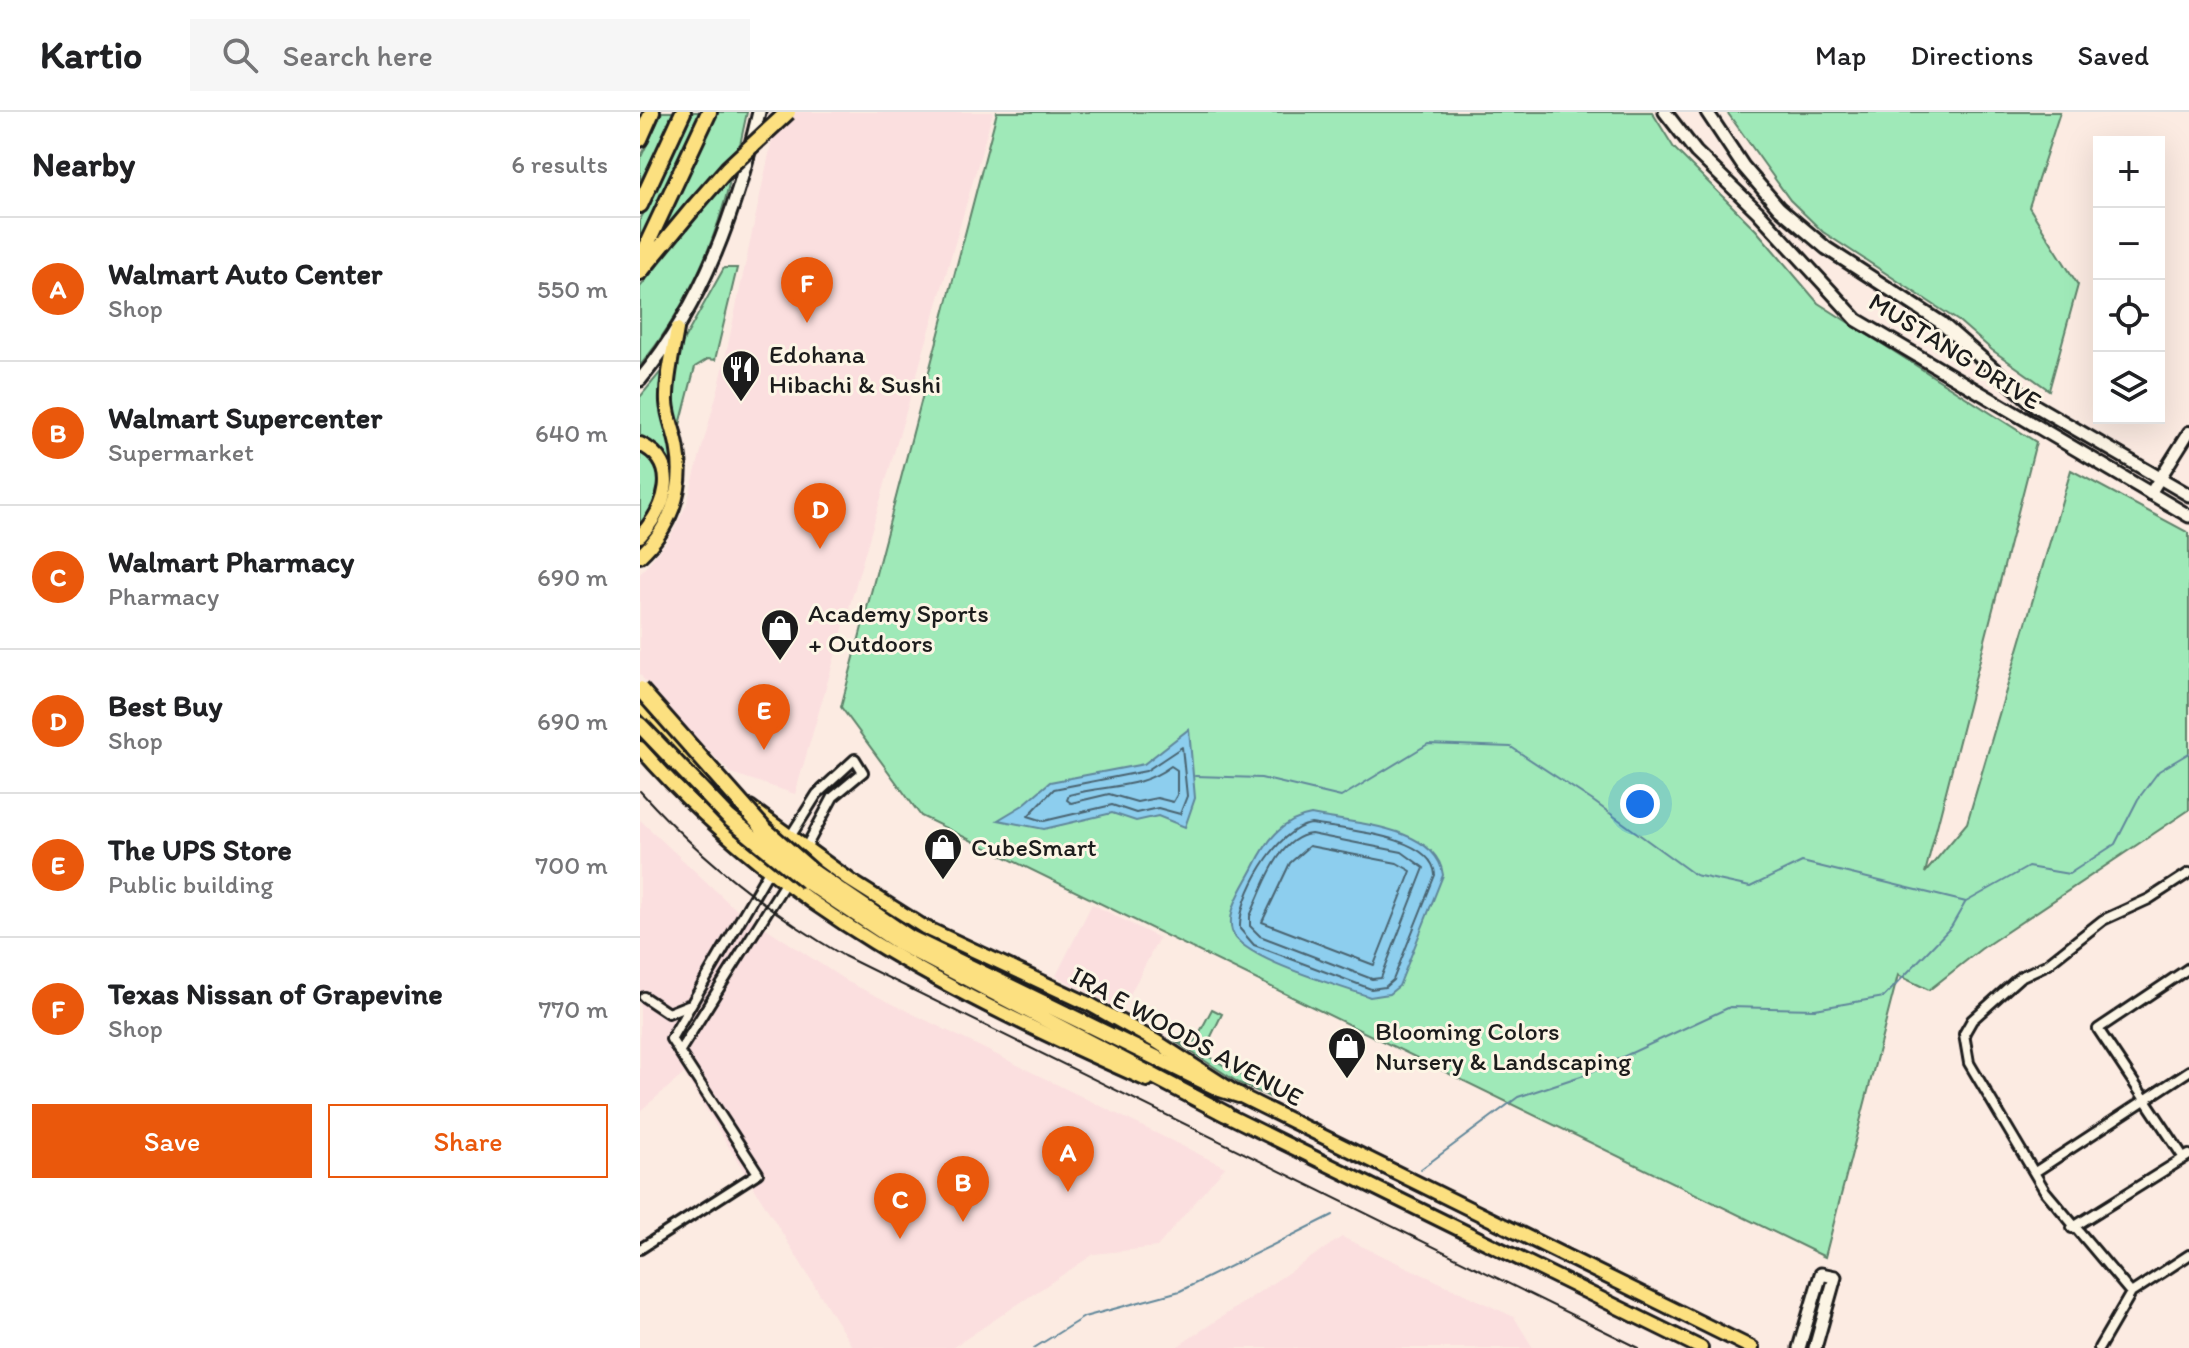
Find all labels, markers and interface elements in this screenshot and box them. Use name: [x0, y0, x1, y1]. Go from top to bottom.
search box: [190, 19, 750, 91]
text: Kartio: [40, 32, 142, 78]
icon: search: [218, 33, 262, 77]
text: Search here: [282, 37, 433, 74]
text: Map: [1815, 38, 1866, 72]
text: Directions: [1910, 38, 2034, 72]
text: Saved: [2078, 38, 2149, 72]
map controls: [2093, 136, 2165, 424]
button: +: [2093, 136, 2165, 208]
text: Nearby: [32, 144, 135, 185]
text: 6 results: [511, 148, 608, 180]
button: −: [2093, 208, 2165, 280]
text: Walmart Auto Center: [108, 255, 382, 292]
pin: F: [781, 257, 833, 323]
text: A: [50, 273, 66, 305]
text: 550 m: [537, 273, 608, 305]
button: locate: [2093, 280, 2165, 352]
street label: MUSTANG DRIVE: [1863, 285, 2047, 417]
text: Shop: [108, 292, 163, 324]
place label: Edohana Hibachi & Sushi: [769, 338, 941, 400]
restaurant icon: Edohana Hibachi & Sushi: [720, 348, 762, 403]
button: layers: [2093, 352, 2165, 424]
text: Walmart Supercenter: [108, 399, 382, 436]
text: B: [50, 417, 66, 449]
text: 640 m: [535, 417, 608, 449]
text: Supermarket: [108, 436, 254, 468]
pin: D: [794, 483, 846, 549]
text: Walmart Pharmacy: [108, 543, 354, 580]
text: C: [50, 561, 66, 593]
text: 690 m: [537, 561, 608, 593]
text: Pharmacy: [108, 580, 219, 612]
place label: Academy Sports + Outdoors: [808, 597, 989, 659]
shop icon: Academy Sports + Outdoors: [759, 607, 801, 662]
pin: E: [738, 684, 790, 750]
text: Best Buy: [108, 687, 223, 724]
text: D: [49, 705, 67, 737]
text: 690 m: [537, 705, 608, 737]
text: Shop: [108, 724, 163, 756]
your location: [1620, 784, 1660, 824]
shop icon: CubeSmart: [922, 826, 964, 881]
text: The UPS Store: [108, 831, 292, 868]
place label: CubeSmart: [971, 831, 1097, 863]
text: E: [51, 849, 65, 881]
text: 700 m: [535, 849, 608, 881]
text: Public building: [108, 868, 274, 900]
street label: IRA E WOODS AVENUE: [1065, 959, 1309, 1113]
text: Texas Nissan of Grapevine: [108, 975, 443, 1012]
text: F: [51, 993, 65, 1025]
text: 770 m: [538, 993, 608, 1025]
text: Shop: [108, 1012, 163, 1044]
place label: Blooming Colors Nursery & Landscaping: [1375, 1015, 1632, 1077]
shop icon: Blooming Colors Nursery & Landscaping: [1326, 1025, 1368, 1080]
button: Save: [32, 1104, 312, 1178]
button: Share: [328, 1104, 608, 1178]
pin: A: [1042, 1126, 1094, 1192]
pin: B: [937, 1156, 989, 1222]
pin: C: [874, 1173, 926, 1239]

